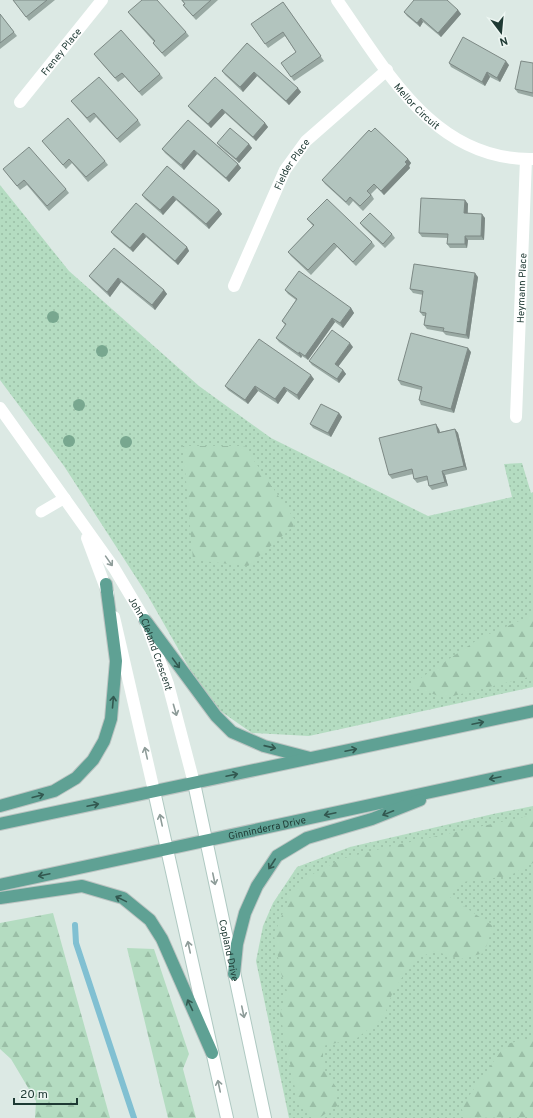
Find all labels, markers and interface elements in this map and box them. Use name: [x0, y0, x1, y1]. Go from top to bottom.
north arrow: [481, 12, 521, 52]
street label: Freney Place: [39, 26, 85, 79]
text: N: [498, 33, 509, 48]
street label: Mellor Circuit: [390, 81, 442, 133]
street label: Fielder Place: [272, 137, 313, 192]
street label: Heymann Place: [515, 253, 530, 323]
one-way arrow: [105, 555, 113, 566]
street label: John Cleland Crescent: [125, 595, 175, 693]
one-way arrow: [172, 657, 180, 668]
one-way arrow: [109, 696, 116, 709]
one-way arrow: [172, 703, 179, 716]
one-way arrow: [471, 718, 484, 726]
one-way arrow: [263, 743, 276, 751]
one-way arrow: [344, 745, 357, 753]
one-way arrow: [141, 747, 149, 760]
one-way arrow: [225, 771, 238, 779]
one-way arrow: [489, 775, 502, 783]
one-way arrow: [31, 792, 44, 799]
one-way arrow: [86, 800, 99, 808]
one-way arrow: [383, 809, 395, 817]
one-way arrow: [324, 810, 337, 818]
one-way arrow: [156, 814, 164, 827]
street label: Ginninderra Drive: [227, 814, 307, 844]
one-way arrow: [267, 858, 275, 870]
one-way arrow: [38, 872, 51, 880]
one-way arrow: [211, 872, 219, 885]
one-way arrow: [115, 895, 127, 902]
street label: Copland Drive: [215, 918, 241, 983]
one-way arrow: [184, 940, 192, 953]
one-way arrow: [186, 999, 193, 1011]
one-way arrow: [239, 1005, 247, 1018]
one-way arrow: [215, 1079, 223, 1092]
scale bar: [14, 1080, 77, 1106]
text: 20 m: [20, 1087, 48, 1103]

